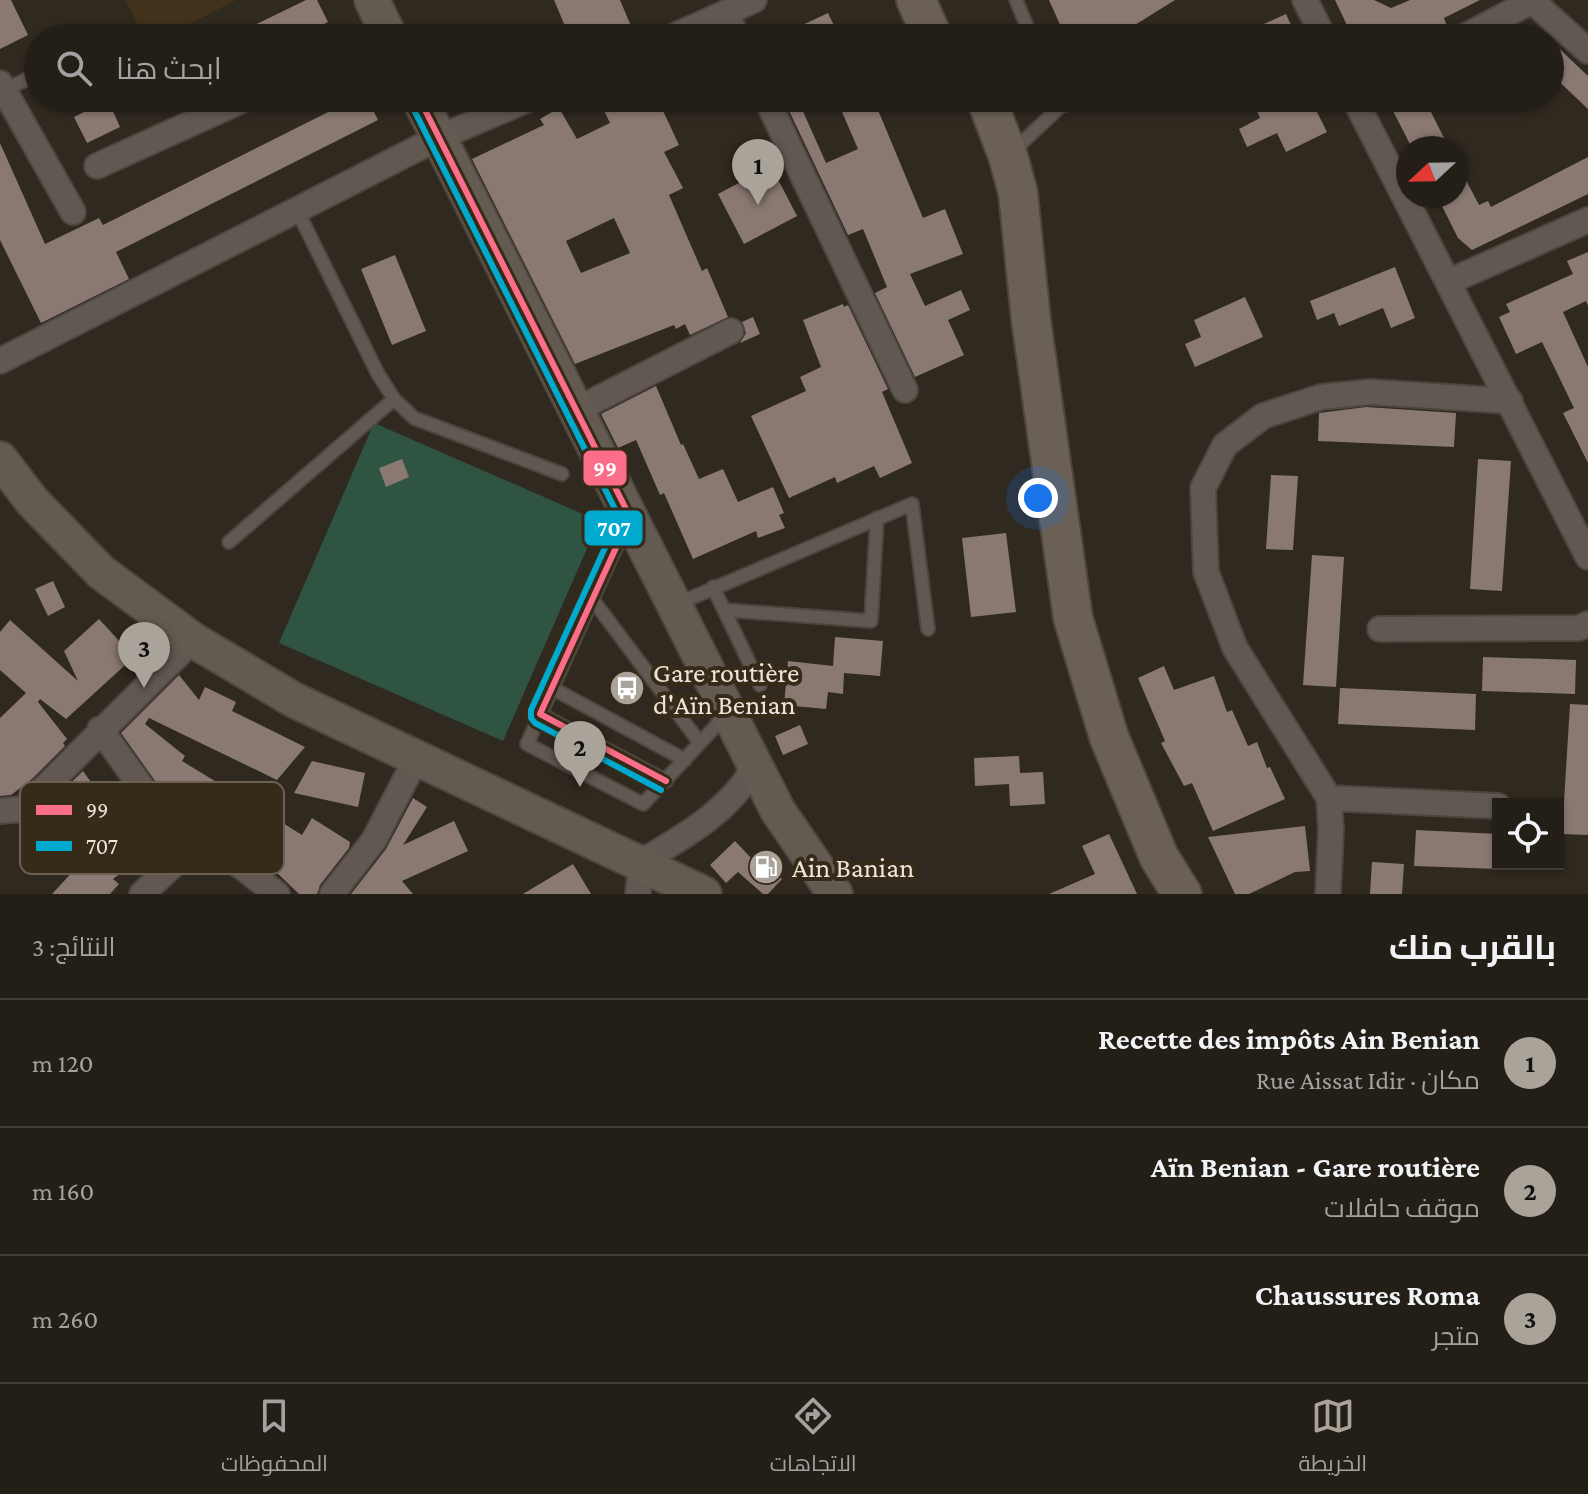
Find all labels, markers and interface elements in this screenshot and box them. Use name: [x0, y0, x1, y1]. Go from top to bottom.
search box: [24, 24, 1564, 112]
icon: search: [52, 46, 96, 90]
text: ابحث هنا: [116, 52, 222, 85]
north arrow: [1396, 136, 1468, 208]
pin: 1: [732, 139, 784, 205]
line badge: 99: [582, 449, 628, 487]
text: 99: [593, 456, 617, 481]
your location: [1018, 478, 1058, 518]
line badge: 707: [583, 509, 644, 547]
text: 707: [597, 516, 631, 541]
pin: 3: [118, 622, 170, 688]
place label: Gare routière d'Aïn Benian: [653, 657, 799, 720]
bus stop icon: Gare routière d'Aïn Benian: [608, 669, 646, 707]
pin: 2: [554, 721, 606, 787]
legend: [20, 782, 284, 874]
text: 99: [86, 798, 108, 823]
map controls: [1492, 798, 1564, 870]
button: locate: [1492, 798, 1564, 870]
text: 707: [86, 834, 118, 859]
fuel station icon: Ain Banian: [747, 848, 785, 886]
place label: Ain Banian: [792, 852, 914, 883]
text: بالقرب منك: [1389, 929, 1556, 966]
text: النتائج: 3: [32, 933, 116, 962]
text: Recette des impôts Ain Benian: [1098, 1022, 1480, 1055]
text: 120 m: [32, 1049, 94, 1078]
text: 1: [1525, 1049, 1535, 1078]
text: مكان · Rue Aissat Idir: [1256, 1066, 1480, 1095]
text: Aïn Benian - Gare routière: [1151, 1150, 1480, 1183]
text: 160 m: [32, 1177, 94, 1206]
text: 2: [1523, 1177, 1537, 1206]
text: موقف حافلات: [1324, 1194, 1480, 1223]
text: Chaussures Roma: [1255, 1278, 1480, 1311]
text: 260 m: [32, 1305, 98, 1334]
text: 3: [1524, 1305, 1536, 1334]
text: متجر: [1432, 1322, 1480, 1351]
tab: المحفوظات: [221, 1394, 328, 1484]
tab: الاتجاهات: [770, 1394, 857, 1484]
tab: الخريطة: [1298, 1394, 1367, 1484]

